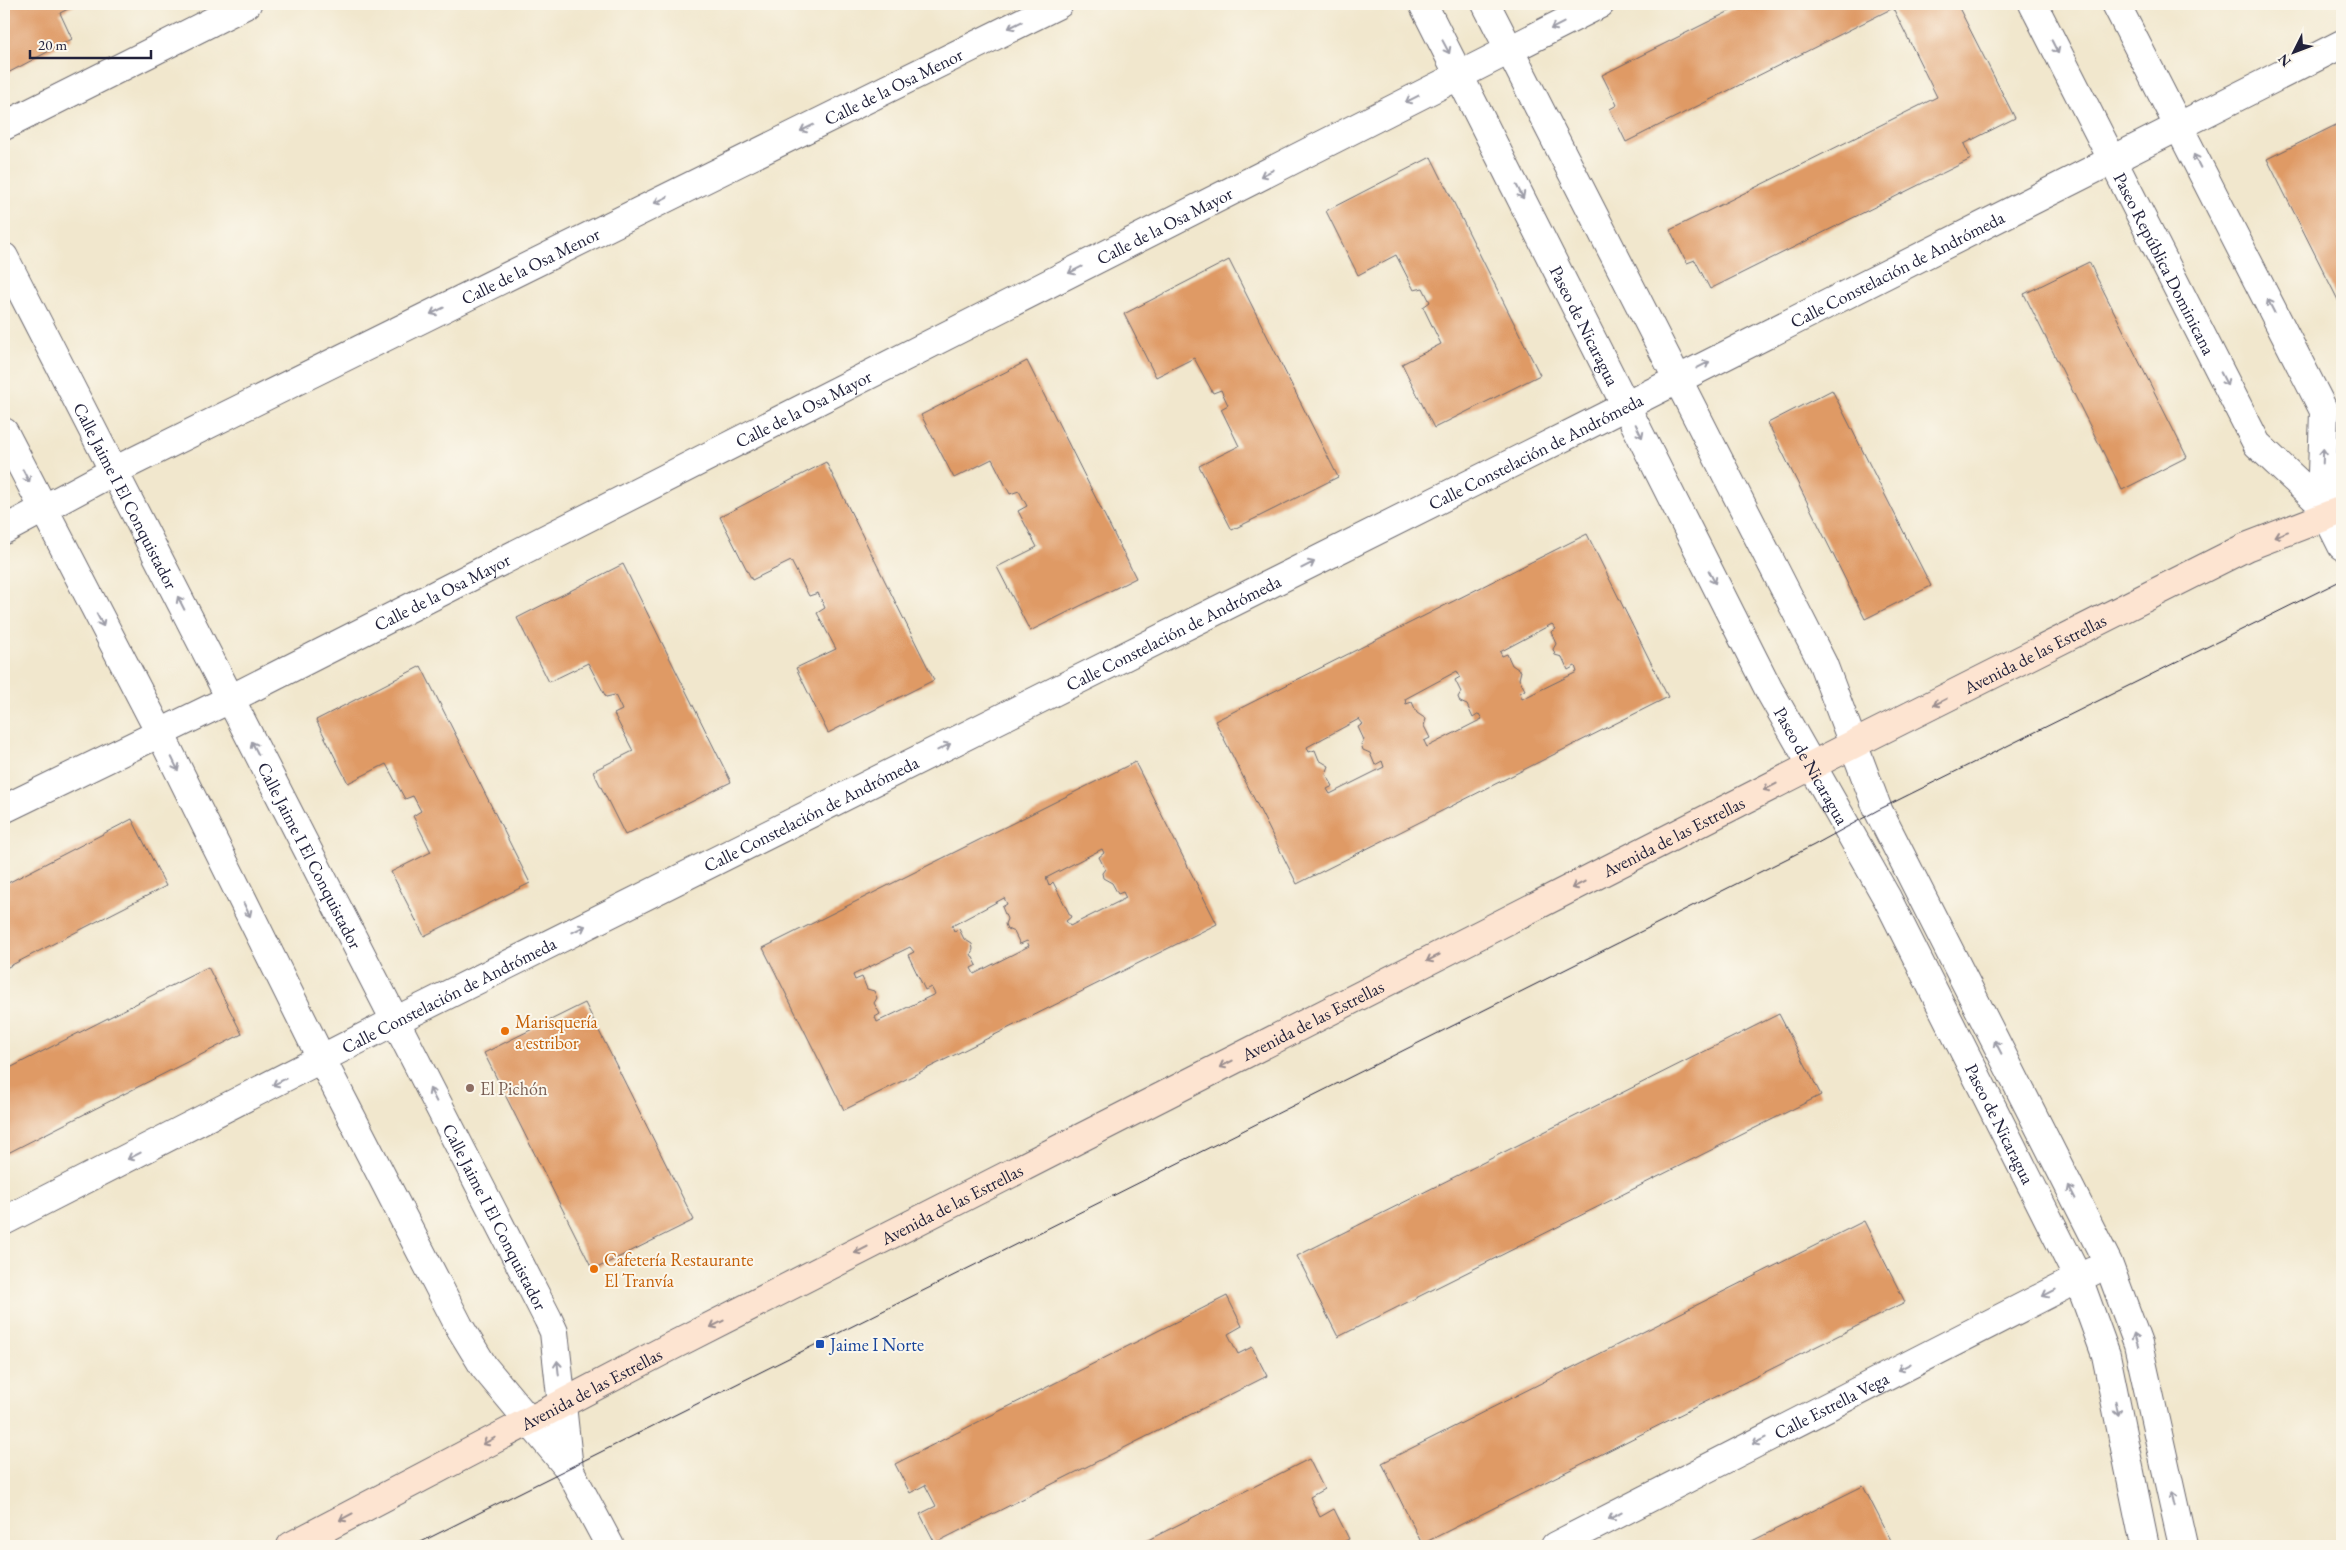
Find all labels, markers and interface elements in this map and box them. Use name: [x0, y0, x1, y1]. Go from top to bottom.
one-way arrow: [1008, 20, 1023, 30]
one-way arrow: [1550, 21, 1565, 31]
scale bar: [30, 28, 151, 60]
north arrow: [2268, 28, 2318, 78]
text: 20 m: [38, 35, 67, 54]
one-way arrow: [1442, 39, 1451, 54]
one-way arrow: [2051, 39, 2060, 54]
street label: Calle de la Osa Menor: [820, 42, 966, 130]
text: N: [2273, 50, 2295, 71]
one-way arrow: [1405, 95, 1420, 104]
one-way arrow: [800, 124, 815, 134]
one-way arrow: [2192, 154, 2202, 169]
street label: Paseo República Dominicana: [2109, 168, 2221, 359]
one-way arrow: [1260, 169, 1275, 178]
street label: Calle de la Osa Mayor: [1092, 181, 1236, 269]
one-way arrow: [1515, 184, 1525, 199]
one-way arrow: [654, 196, 669, 206]
street label: Calle Constelación de Andrómeda: [1786, 205, 2009, 333]
street label: Calle de la Osa Menor: [457, 221, 603, 309]
street label: Paseo de Nicaragua: [1545, 261, 1625, 390]
one-way arrow: [1068, 265, 1083, 275]
one-way arrow: [2266, 299, 2275, 314]
one-way arrow: [430, 307, 445, 316]
one-way arrow: [1695, 360, 1710, 369]
street label: Calle de la Osa Mayor: [731, 364, 875, 452]
one-way arrow: [2220, 371, 2229, 386]
street label: Calle Constelación de Andrómeda: [1424, 387, 1647, 515]
street label: Calle Jaime I El Conquistador: [69, 398, 184, 593]
one-way arrow: [1635, 423, 1644, 438]
one-way arrow: [2318, 448, 2327, 464]
one-way arrow: [22, 468, 31, 483]
one-way arrow: [2274, 530, 2289, 539]
street label: Calle de la Osa Mayor: [370, 547, 514, 636]
one-way arrow: [1300, 560, 1315, 569]
street label: Calle Constelación de Andrómeda: [1062, 569, 1285, 696]
one-way arrow: [1707, 569, 1717, 584]
one-way arrow: [176, 596, 186, 611]
street label: Avenida de las Estrellas: [1959, 608, 2110, 699]
one-way arrow: [96, 612, 105, 627]
one-way arrow: [1933, 698, 1948, 707]
street label: Paseo de Nicaragua: [1769, 702, 1855, 829]
one-way arrow: [250, 741, 259, 756]
one-way arrow: [936, 742, 951, 751]
street label: Calle Constelación de Andrómeda: [700, 750, 923, 877]
one-way arrow: [170, 757, 180, 772]
street label: Calle Jaime I El Conquistador: [253, 758, 368, 952]
one-way arrow: [1762, 782, 1777, 792]
street label: Avenida de las Estrellas: [1597, 790, 1748, 882]
one-way arrow: [1571, 881, 1586, 890]
one-way arrow: [243, 902, 253, 917]
one-way arrow: [571, 924, 586, 933]
street label: Calle Constelación de Andrómeda: [337, 931, 560, 1058]
one-way arrow: [1426, 954, 1441, 963]
street label: Avenida de las Estrellas: [1237, 974, 1388, 1066]
place label: Marisquería a estribor: [515, 1010, 599, 1054]
marker: Marisquería a estribor: [499, 1025, 511, 1037]
one-way arrow: [1993, 1039, 2003, 1054]
one-way arrow: [1219, 1060, 1234, 1069]
street label: Paseo de Nicaragua: [1961, 1060, 2041, 1188]
one-way arrow: [271, 1077, 286, 1087]
place label: El Pichón: [480, 1077, 548, 1100]
marker: El Pichón: [464, 1082, 476, 1094]
one-way arrow: [428, 1088, 437, 1103]
street label: Calle Jaime I El Conquistador: [438, 1119, 553, 1314]
one-way arrow: [126, 1151, 141, 1161]
street label: Avenida de las Estrellas: [876, 1158, 1027, 1250]
one-way arrow: [2067, 1184, 2077, 1199]
one-way arrow: [854, 1245, 869, 1255]
place label: Cafetería Restaurante El Tranvía: [604, 1248, 754, 1292]
marker: Cafetería Restaurante El Tranvía: [588, 1263, 600, 1275]
one-way arrow: [2041, 1288, 2056, 1298]
one-way arrow: [709, 1319, 724, 1329]
place label: Jaime I Norte: [828, 1333, 924, 1356]
one-way arrow: [2131, 1333, 2141, 1349]
marker: Jaime I Norte: [814, 1338, 826, 1350]
street label: Avenida de las Estrellas: [516, 1342, 666, 1435]
one-way arrow: [553, 1361, 563, 1377]
one-way arrow: [1897, 1363, 1912, 1372]
street label: Calle Estrella Vega: [1770, 1366, 1893, 1444]
one-way arrow: [2113, 1400, 2122, 1416]
one-way arrow: [482, 1436, 497, 1446]
one-way arrow: [1752, 1436, 1767, 1446]
one-way arrow: [2168, 1491, 2177, 1507]
one-way arrow: [338, 1512, 353, 1522]
one-way arrow: [1608, 1512, 1623, 1521]

